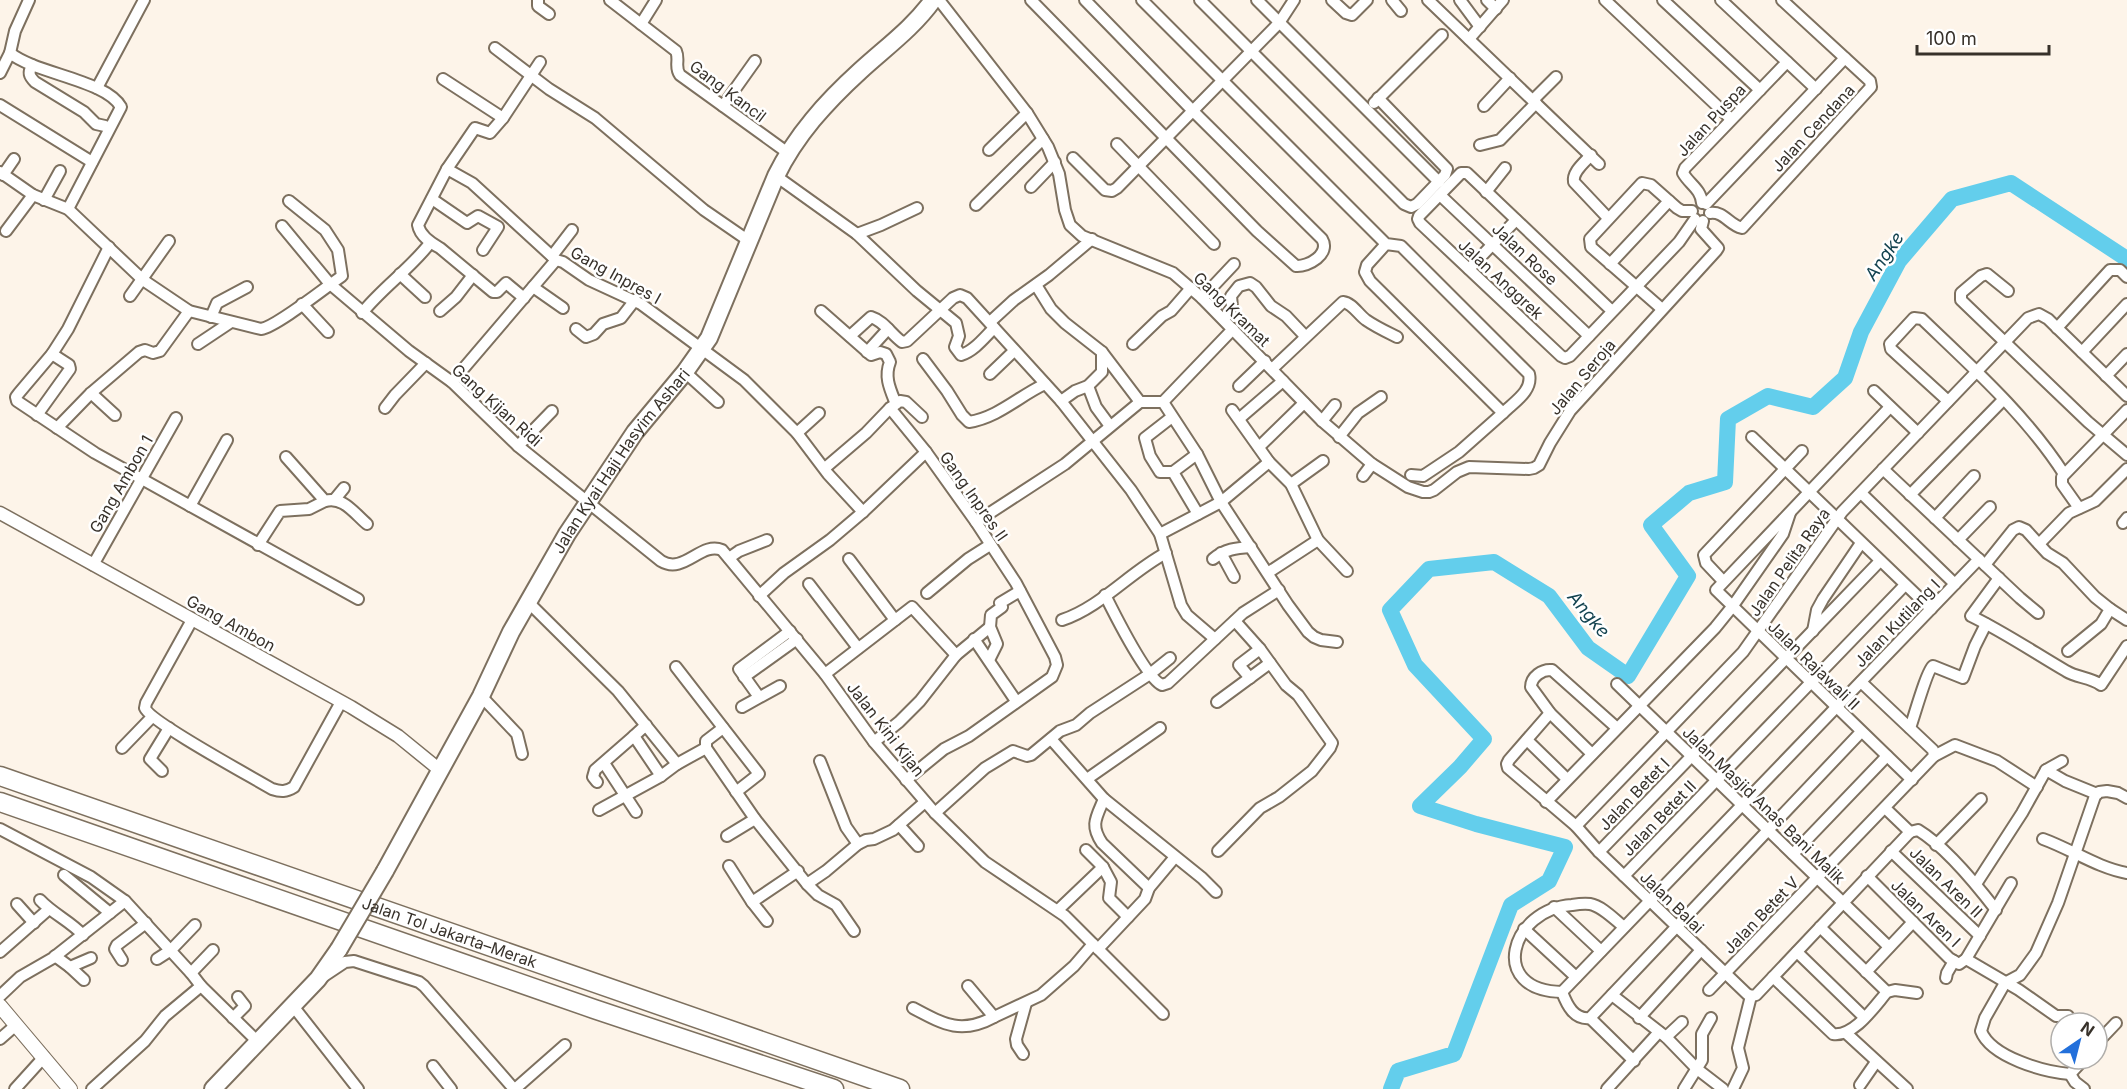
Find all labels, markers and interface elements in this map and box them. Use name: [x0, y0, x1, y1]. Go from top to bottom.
scale bar: [1917, 18, 2049, 56]
text: 100 m: [1926, 28, 1977, 49]
street label: Gang Kancil: [686, 56, 770, 126]
street label: Jalan Puspa: [1672, 80, 1750, 160]
street label: Jalan Cendana: [1767, 80, 1859, 176]
street label: Jalan Rose: [1488, 219, 1562, 289]
water label: Angke: [1860, 228, 1908, 285]
street label: Jalan Anggrek: [1454, 235, 1548, 324]
street label: Gang Inpres I: [567, 242, 665, 308]
street label: Gang Kramat: [1190, 268, 1274, 350]
street label: Jalan Seroja: [1545, 335, 1619, 419]
street label: Gang Kijan Ridi: [448, 359, 546, 451]
street label: Jalan Kyai Haji Hasyim Ashari: [548, 364, 694, 557]
street label: Gang Ambon 1: [85, 432, 157, 536]
street label: Gang Inpres II: [936, 447, 1012, 545]
street label: Jalan Pelita Raya: [1744, 504, 1834, 620]
street label: Jalan Kutilang I: [1850, 575, 1944, 671]
water label: Angke: [1563, 586, 1614, 641]
street label: Gang Ambon: [183, 590, 279, 656]
street label: Jalan Rajawali II: [1764, 616, 1864, 714]
street label: Jalan Kini Kijan: [843, 678, 929, 780]
street label: Jalan Masjid Anas Bani Malik: [1678, 722, 1850, 888]
street label: Jalan Betet I: [1594, 754, 1674, 834]
street label: Jalan Betet II: [1618, 776, 1700, 860]
street label: Jalan Aren II: [1906, 843, 1986, 921]
street label: Jalan Balai: [1636, 867, 1708, 937]
street label: Jalan Betet V: [1719, 872, 1803, 958]
street label: Jalan Aren I: [1887, 875, 1965, 951]
street label: Jalan Tol Jakarta–Merak: [359, 893, 540, 972]
north arrow: [2049, 1011, 2109, 1071]
text: N: [2077, 1017, 2098, 1040]

